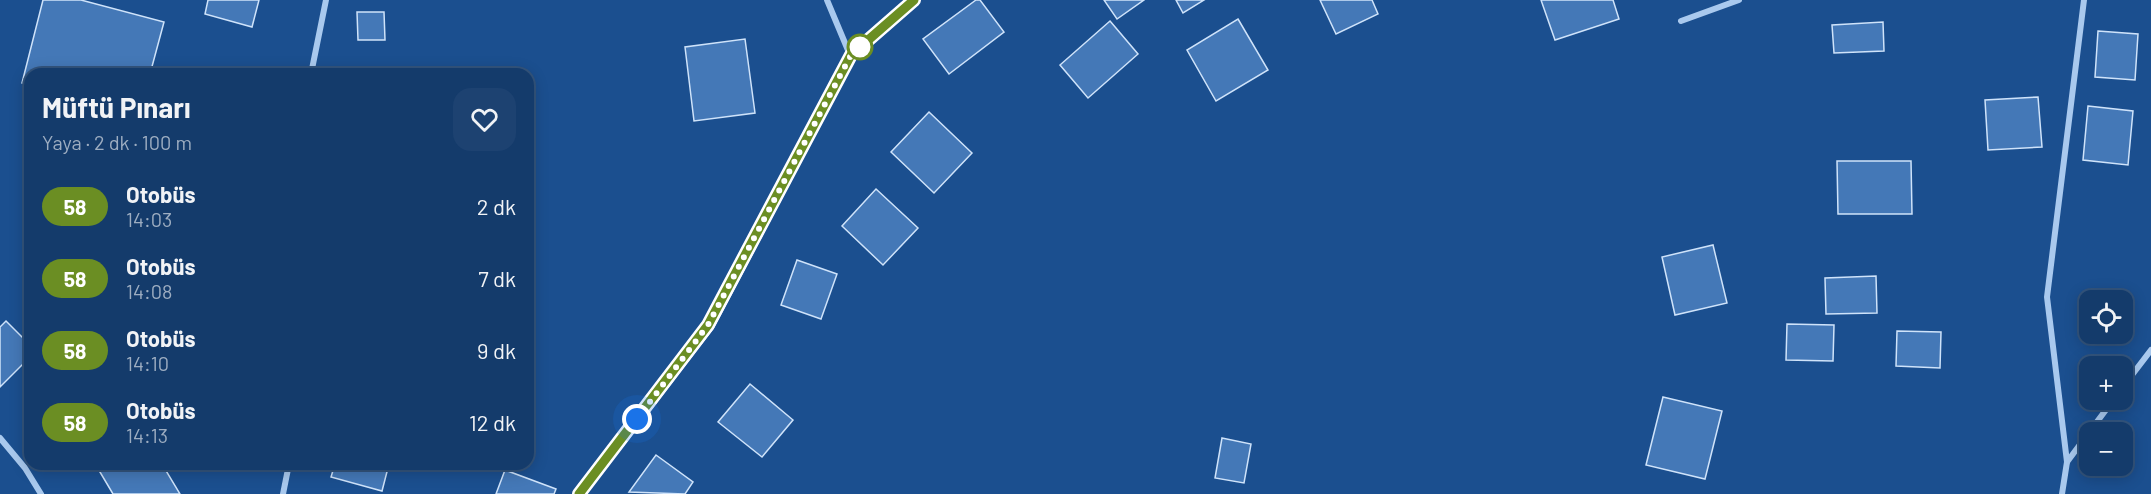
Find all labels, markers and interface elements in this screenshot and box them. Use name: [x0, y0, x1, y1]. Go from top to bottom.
unlabelled marker: [847, 34, 873, 60]
button: heart: [453, 88, 516, 151]
text: Müftü Pınarı: [42, 90, 191, 124]
text: Yaya · 2 dk · 100 m: [42, 130, 192, 154]
text: Otobüs: [126, 181, 196, 207]
text: 2 dk: [477, 193, 516, 219]
text: 58: [64, 194, 86, 219]
text: 14:03: [126, 207, 172, 231]
text: Otobüs: [126, 253, 196, 279]
text: 7 dk: [478, 265, 516, 291]
text: 58: [64, 266, 86, 291]
text: 14:08: [126, 279, 173, 303]
map controls: [2079, 290, 2133, 476]
button: locate: [2079, 290, 2133, 344]
text: Otobüs: [126, 325, 196, 351]
text: 9 dk: [477, 337, 516, 363]
text: 58: [64, 338, 86, 363]
text: 14:10: [126, 351, 169, 375]
button: +: [2079, 356, 2133, 410]
text: Otobüs: [126, 397, 196, 423]
your location: [622, 404, 652, 434]
text: 12 dk: [469, 409, 516, 435]
text: 58: [64, 410, 86, 435]
button: −: [2079, 422, 2133, 476]
text: 14:13: [126, 423, 168, 447]

